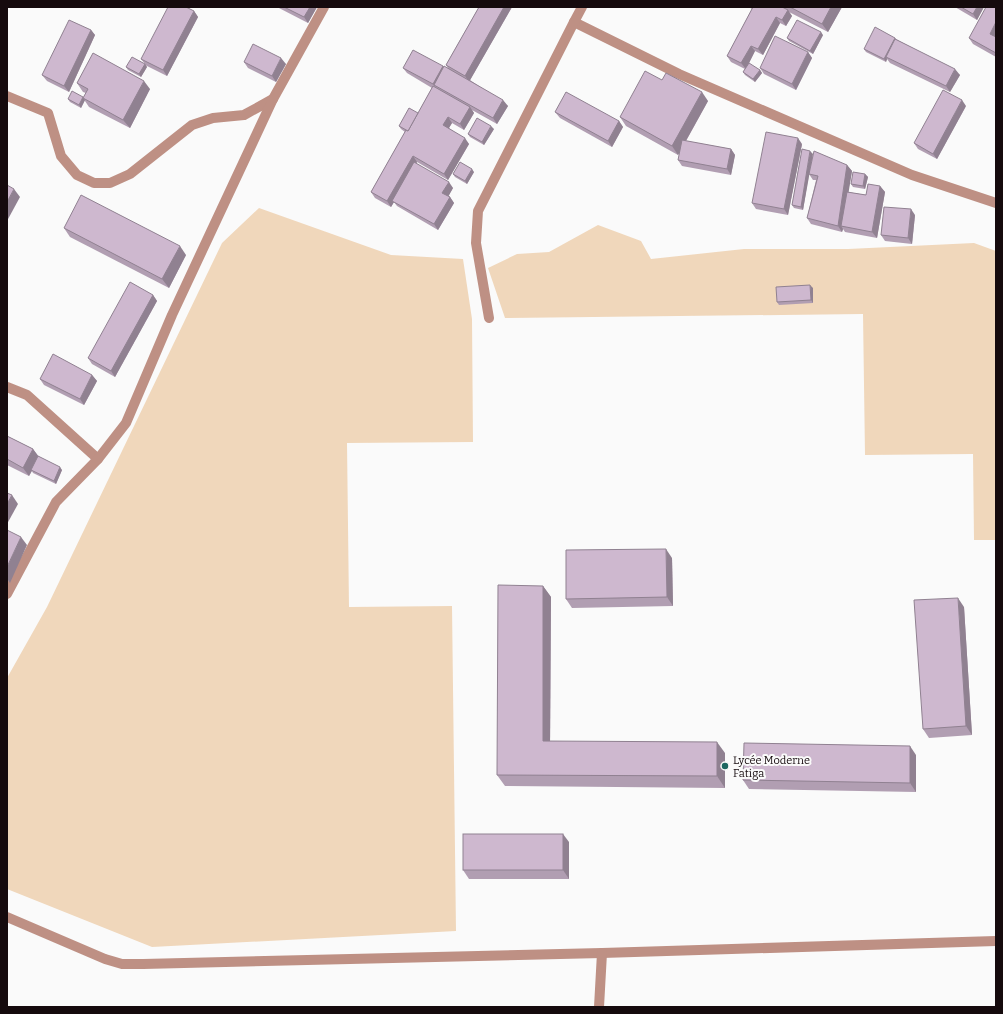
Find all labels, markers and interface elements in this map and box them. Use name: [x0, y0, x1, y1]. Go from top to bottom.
place label: Lycée Moderne Fatiga: [733, 754, 810, 780]
marker: Lycée Moderne Fatiga: [720, 761, 730, 771]

